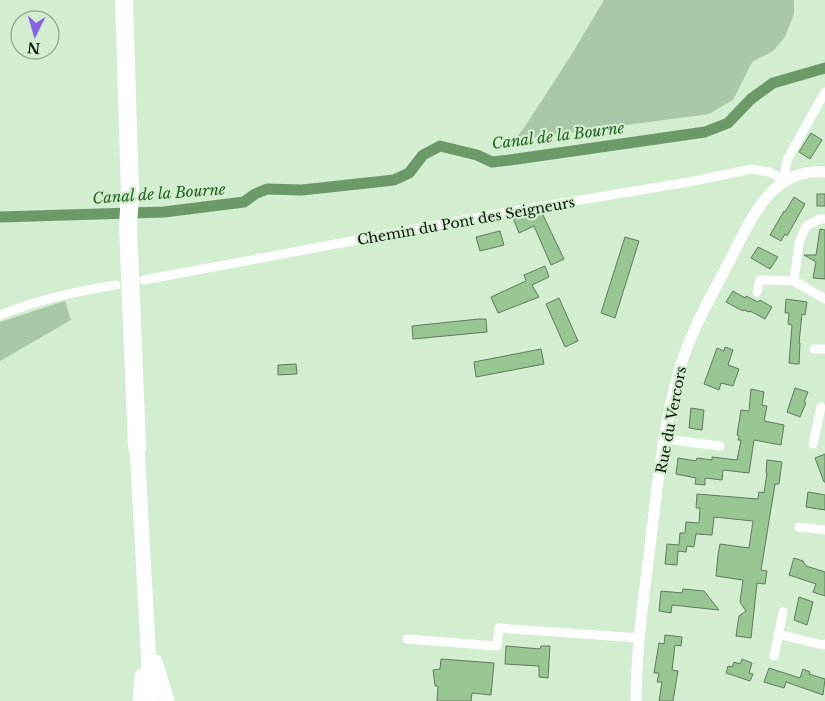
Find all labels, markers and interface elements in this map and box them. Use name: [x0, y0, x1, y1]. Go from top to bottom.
north arrow: [10, 10, 60, 60]
text: N: [27, 38, 41, 57]
water label: Canal de la Bourne: [491, 118, 625, 153]
water label: Canal de la Bourne: [92, 179, 226, 208]
street label: Chemin du Pont des Seigneurs: [356, 193, 576, 249]
street label: Rue du Vercors: [652, 365, 690, 475]

